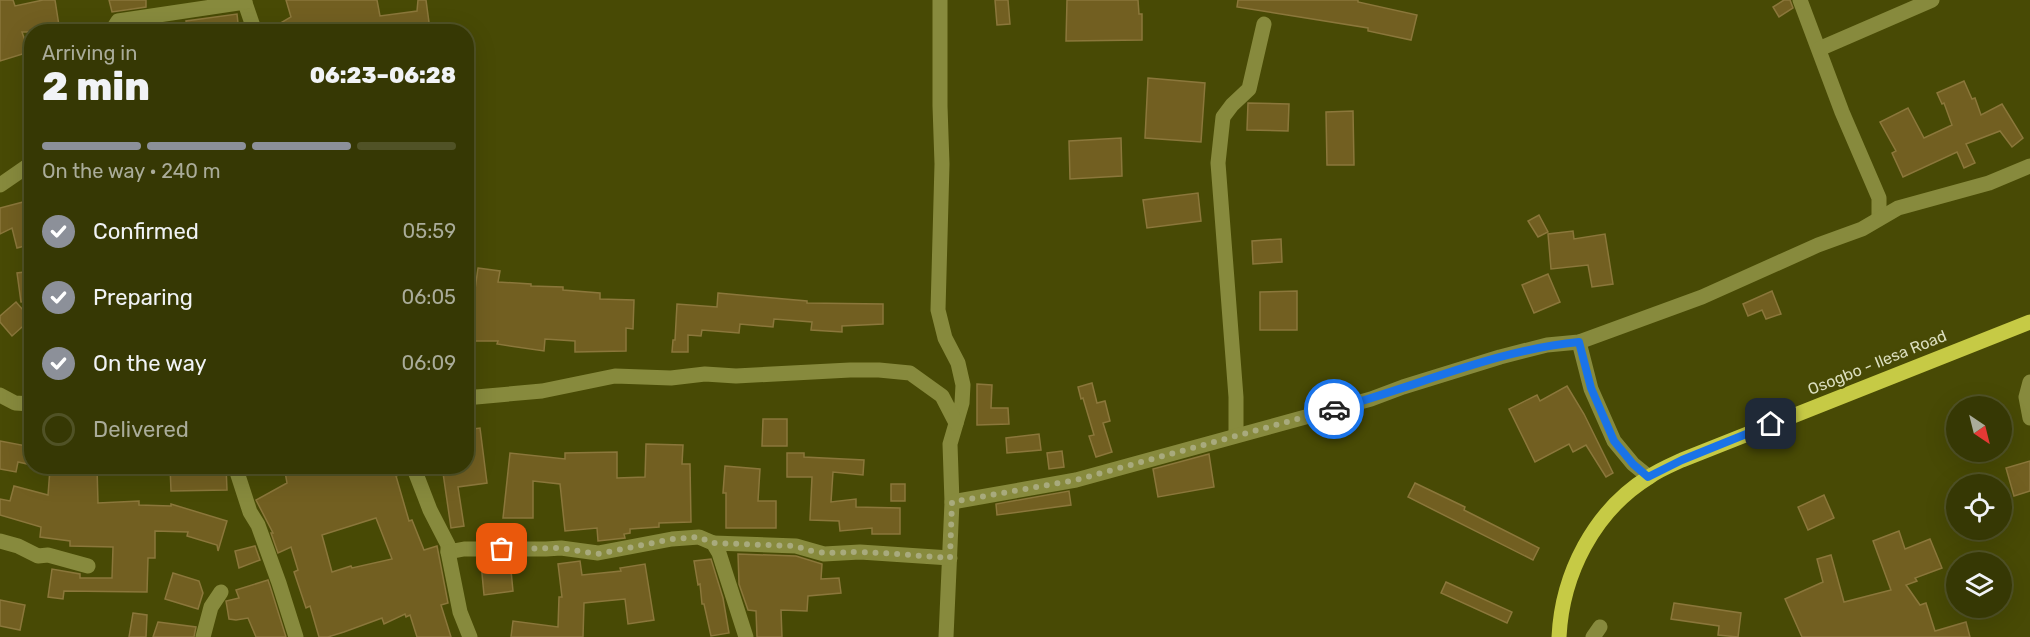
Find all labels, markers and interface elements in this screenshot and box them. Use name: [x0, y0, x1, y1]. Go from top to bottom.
text: Arriving in: [42, 41, 137, 65]
text: 06:23–06:28: [310, 62, 456, 89]
text: 2 min: [42, 64, 150, 110]
text: On the way · 240 m: [42, 159, 221, 183]
icon: check: [42, 215, 75, 248]
text: Confirmed: [93, 218, 199, 245]
text: 05:59: [403, 219, 456, 243]
icon: check: [42, 281, 75, 314]
text: Preparing: [93, 284, 193, 311]
text: 06:05: [402, 285, 456, 309]
street label: Osogbo - Ilesa Road: [1805, 326, 1949, 399]
icon: check: [42, 347, 75, 380]
text: On the way: [93, 350, 207, 377]
text: 06:09: [402, 351, 456, 375]
courier: [1304, 379, 1364, 439]
icon: car: [1318, 393, 1351, 426]
north arrow: [1946, 396, 2012, 462]
map controls: [1946, 396, 2012, 618]
pin: [1745, 398, 1796, 449]
icon: home: [1754, 407, 1787, 440]
text: Delivered: [93, 416, 189, 443]
button: locate: [1946, 474, 2012, 540]
pin: [476, 523, 527, 574]
icon: bag: [485, 532, 518, 565]
button: layers: [1946, 552, 2012, 618]

